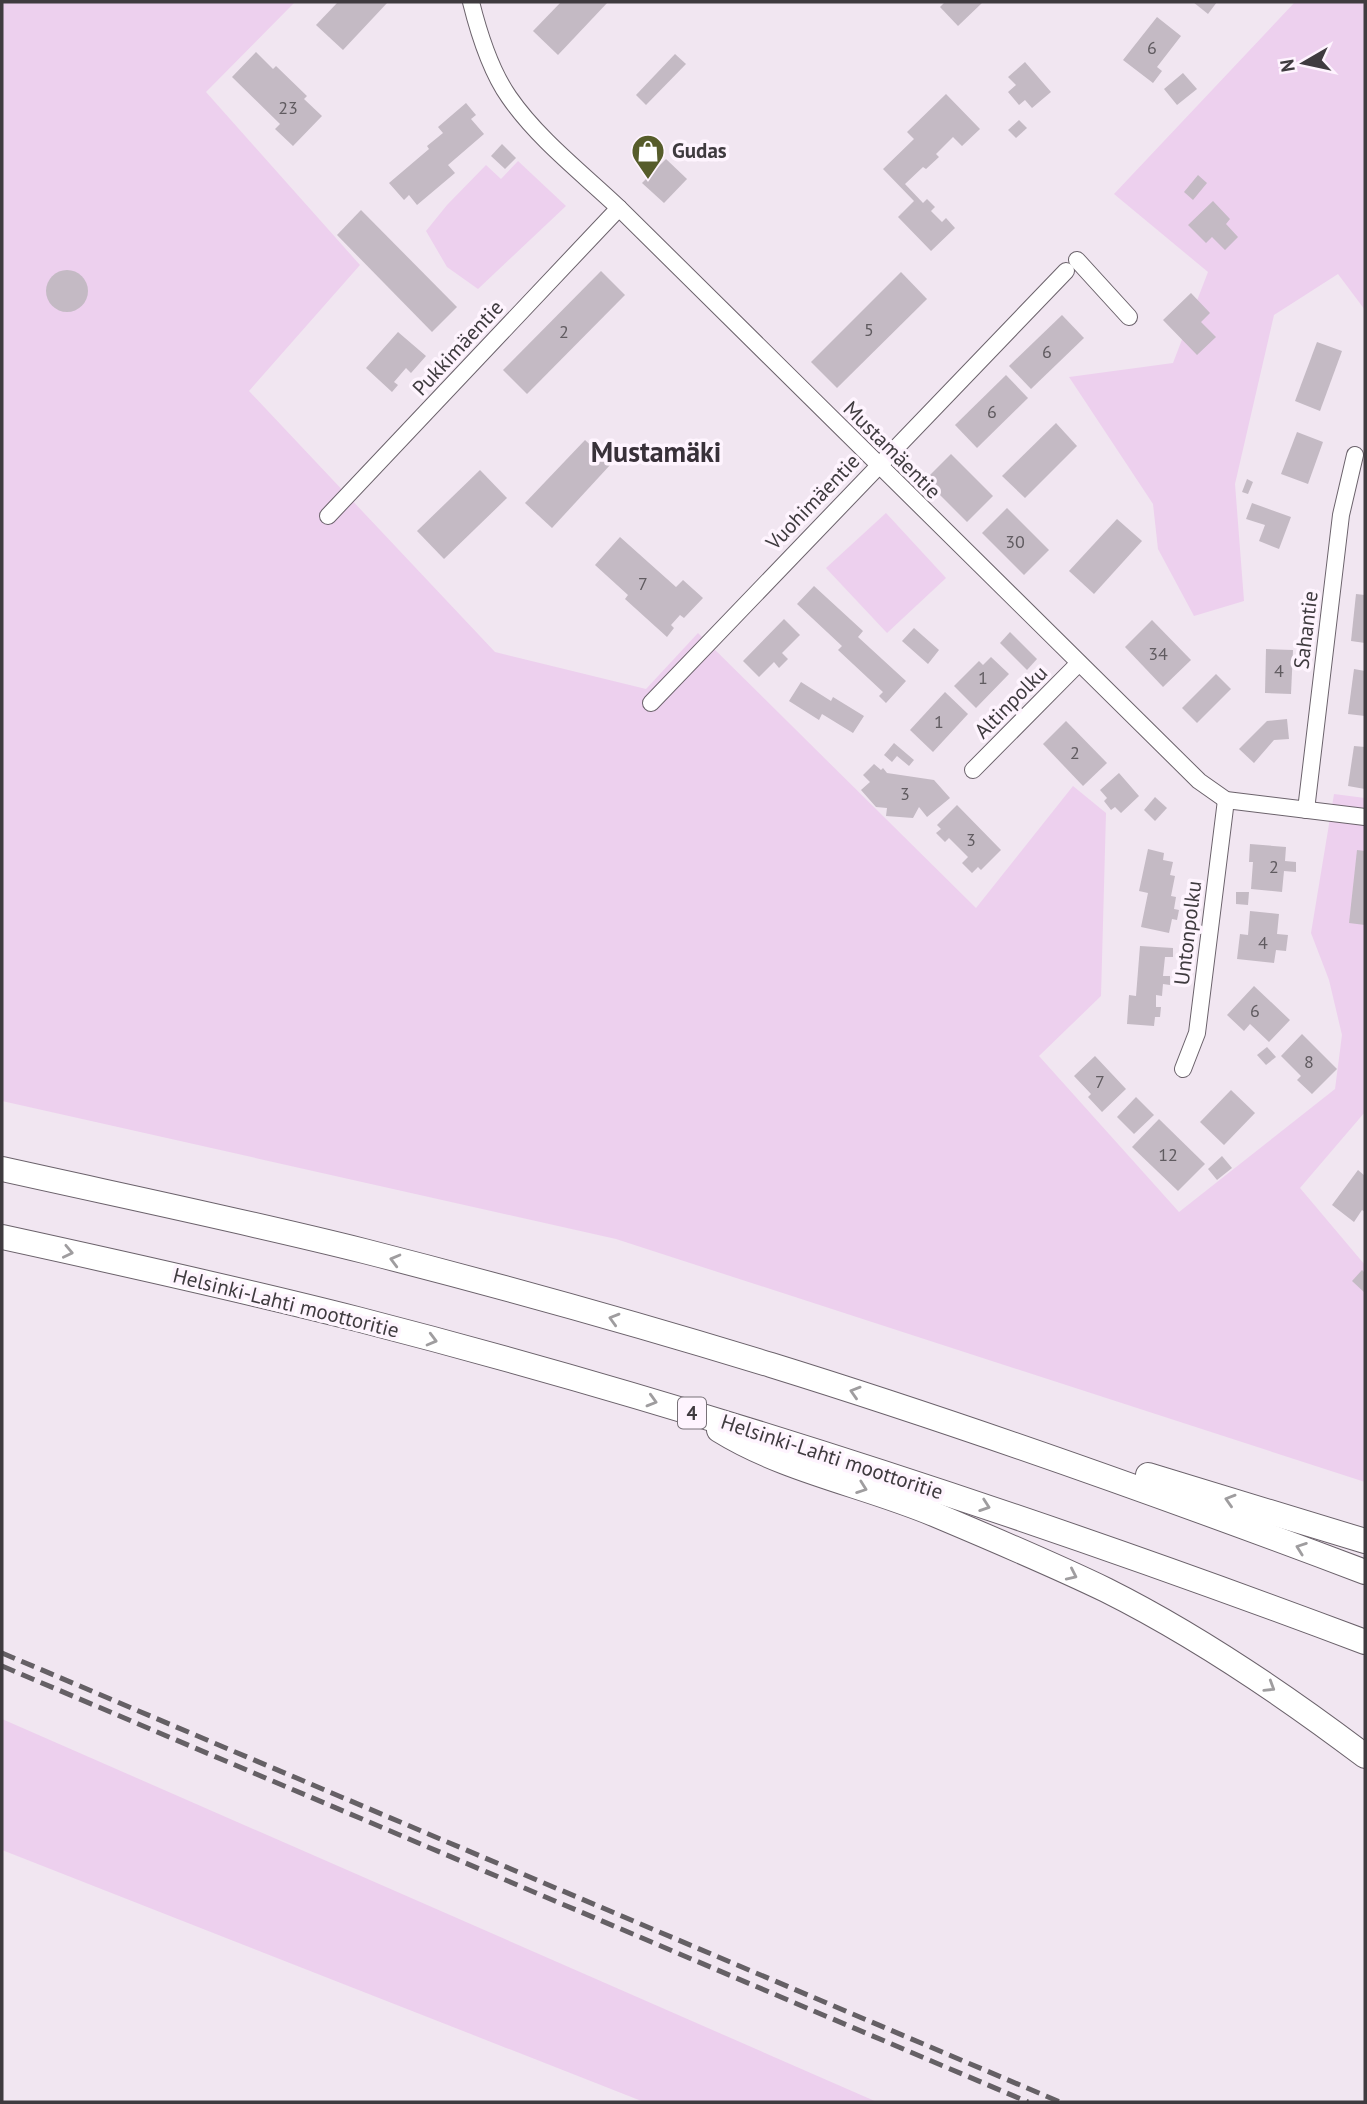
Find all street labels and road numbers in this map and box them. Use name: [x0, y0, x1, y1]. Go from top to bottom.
street label: Pukkimäentie: [406, 294, 509, 401]
street label: Mustamäentie: [838, 395, 947, 504]
street label: Vuohimäentie: [759, 448, 865, 556]
street label: Sahantie: [1287, 589, 1324, 670]
street label: Altinpolku: [968, 659, 1053, 744]
street label: Untonpolku: [1168, 879, 1207, 987]
street label: Helsinki-Lahti moottoritie: [170, 1261, 402, 1344]
road number: 4: [678, 1398, 706, 1428]
street label: Helsinki-Lahti moottoritie: [718, 1408, 947, 1505]

